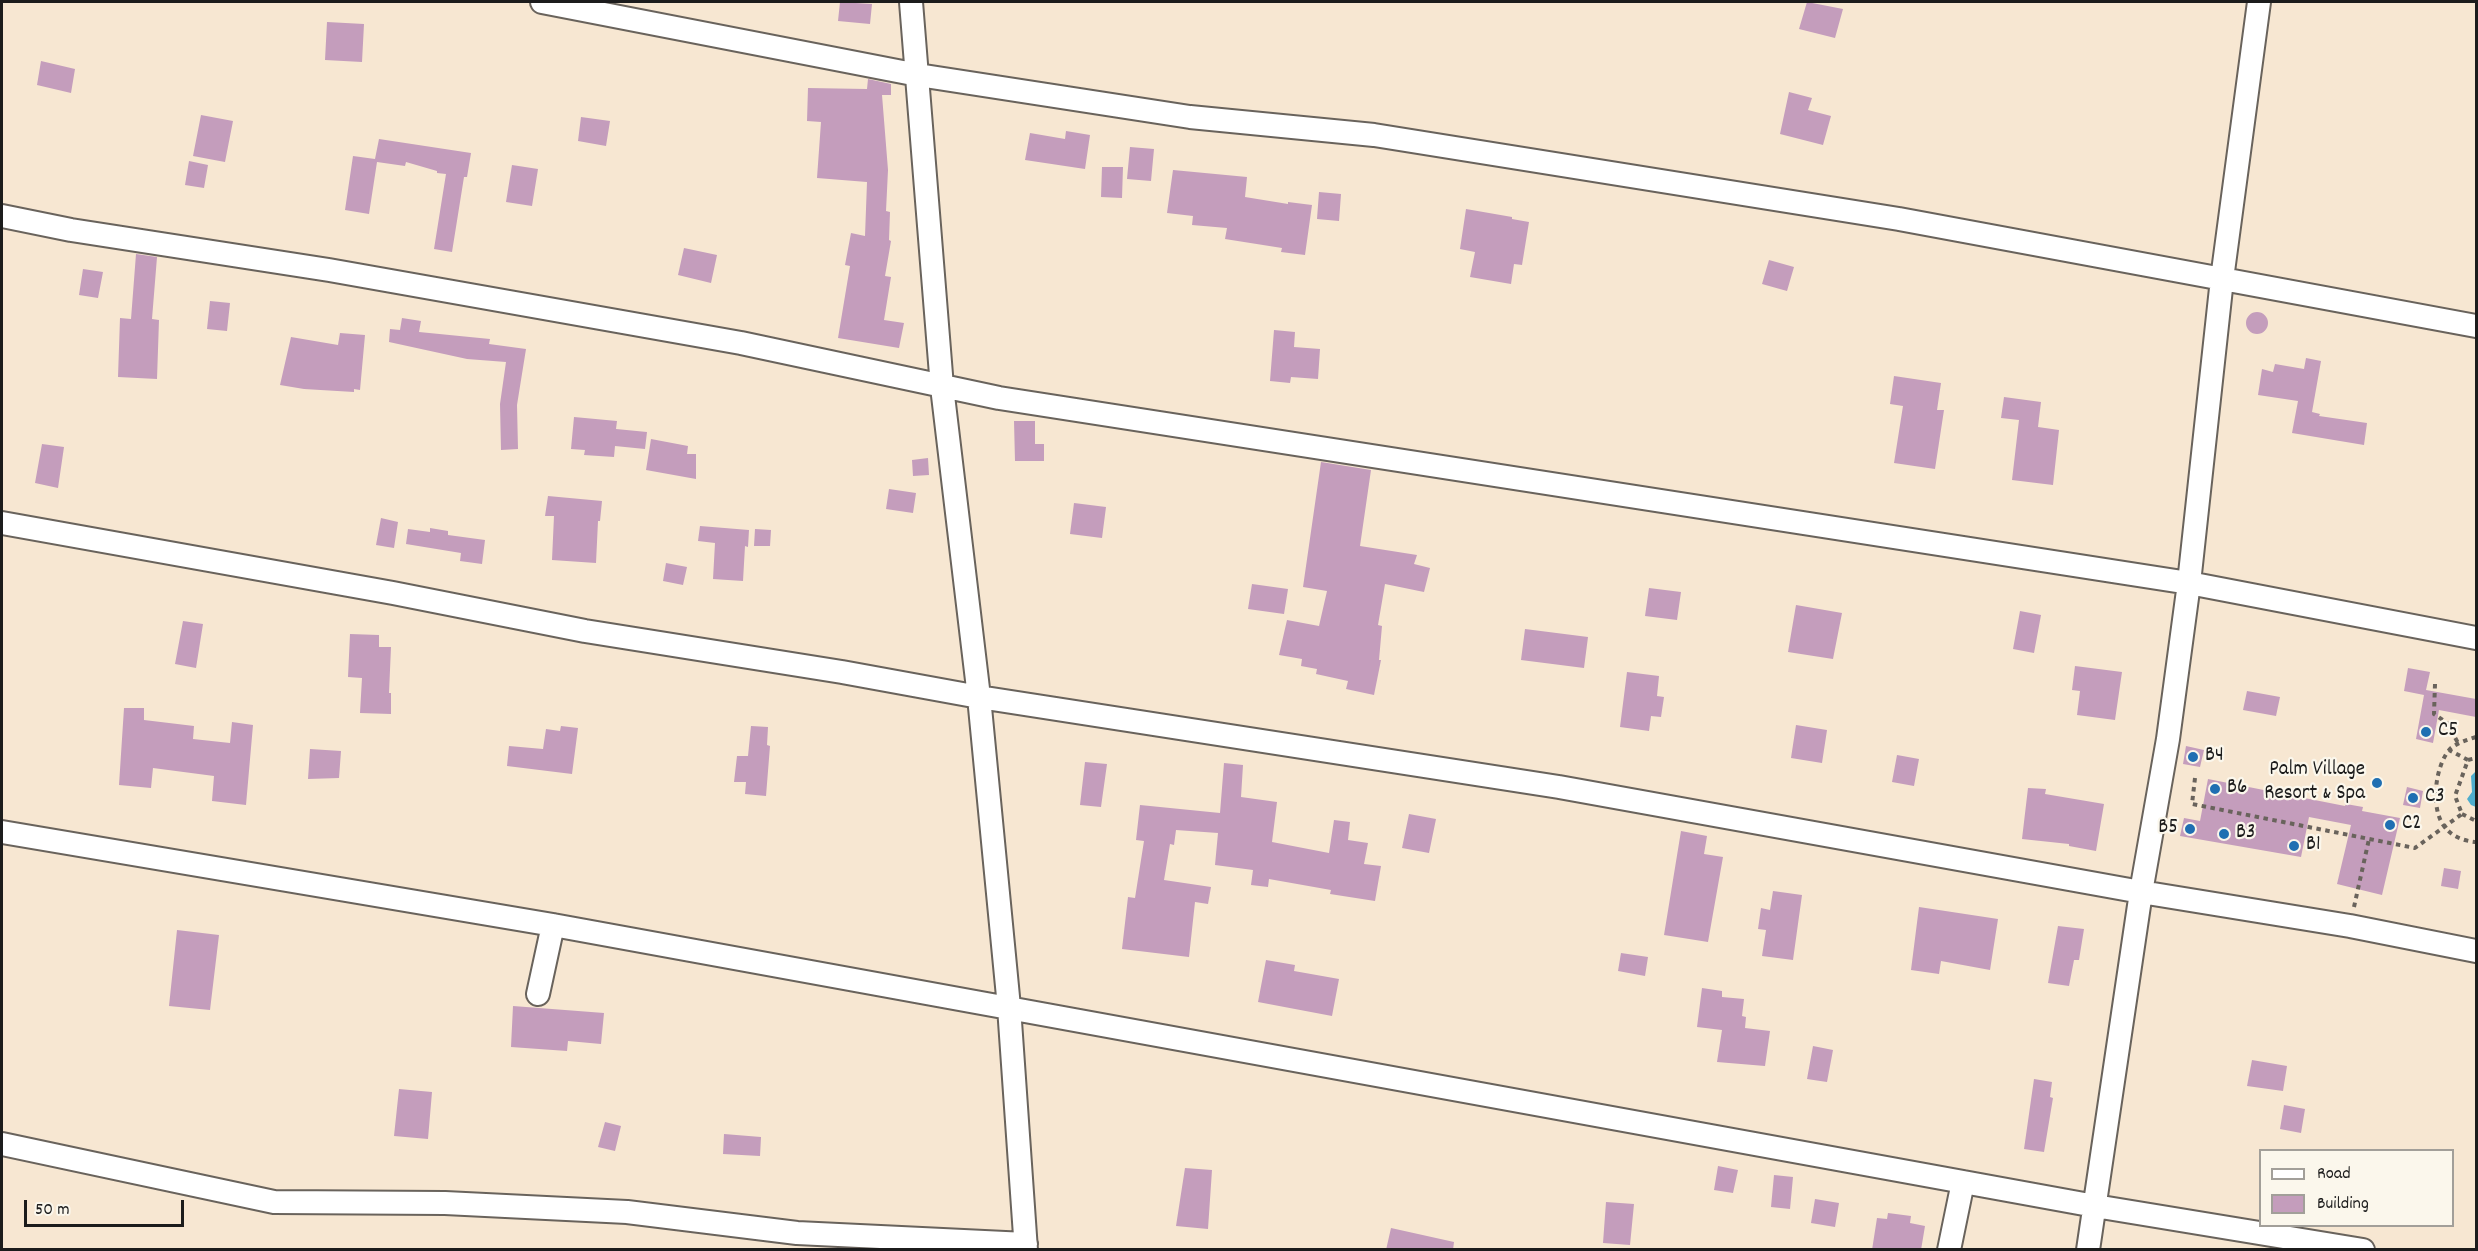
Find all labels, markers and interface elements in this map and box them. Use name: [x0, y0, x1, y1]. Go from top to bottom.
place label: C5: [2438, 719, 2458, 745]
marker: C5: [2419, 725, 2433, 739]
place label: B4: [2205, 744, 2224, 770]
marker: B4: [2186, 750, 2200, 764]
place label: Palm Village Resort & Spa: [2264, 758, 2365, 808]
place label: B6: [2227, 776, 2247, 802]
marker: Palm Village Resort & Spa: [2370, 776, 2384, 790]
marker: B6: [2208, 782, 2222, 796]
place label: C3: [2425, 785, 2445, 811]
marker: C3: [2406, 791, 2420, 805]
place label: C2: [2402, 812, 2422, 838]
place label: B5: [2158, 816, 2178, 842]
marker: C2: [2383, 818, 2397, 832]
place label: B3: [2236, 821, 2255, 847]
marker: B5: [2183, 822, 2197, 836]
marker: B3: [2217, 827, 2231, 841]
place label: B1: [2306, 833, 2321, 859]
marker: B1: [2287, 839, 2301, 853]
legend: [2259, 1149, 2454, 1227]
text: Road: [2317, 1162, 2351, 1187]
scale bar: [27, 1188, 188, 1226]
text: Building: [2317, 1192, 2369, 1217]
text: 50 m: [35, 1198, 70, 1223]

